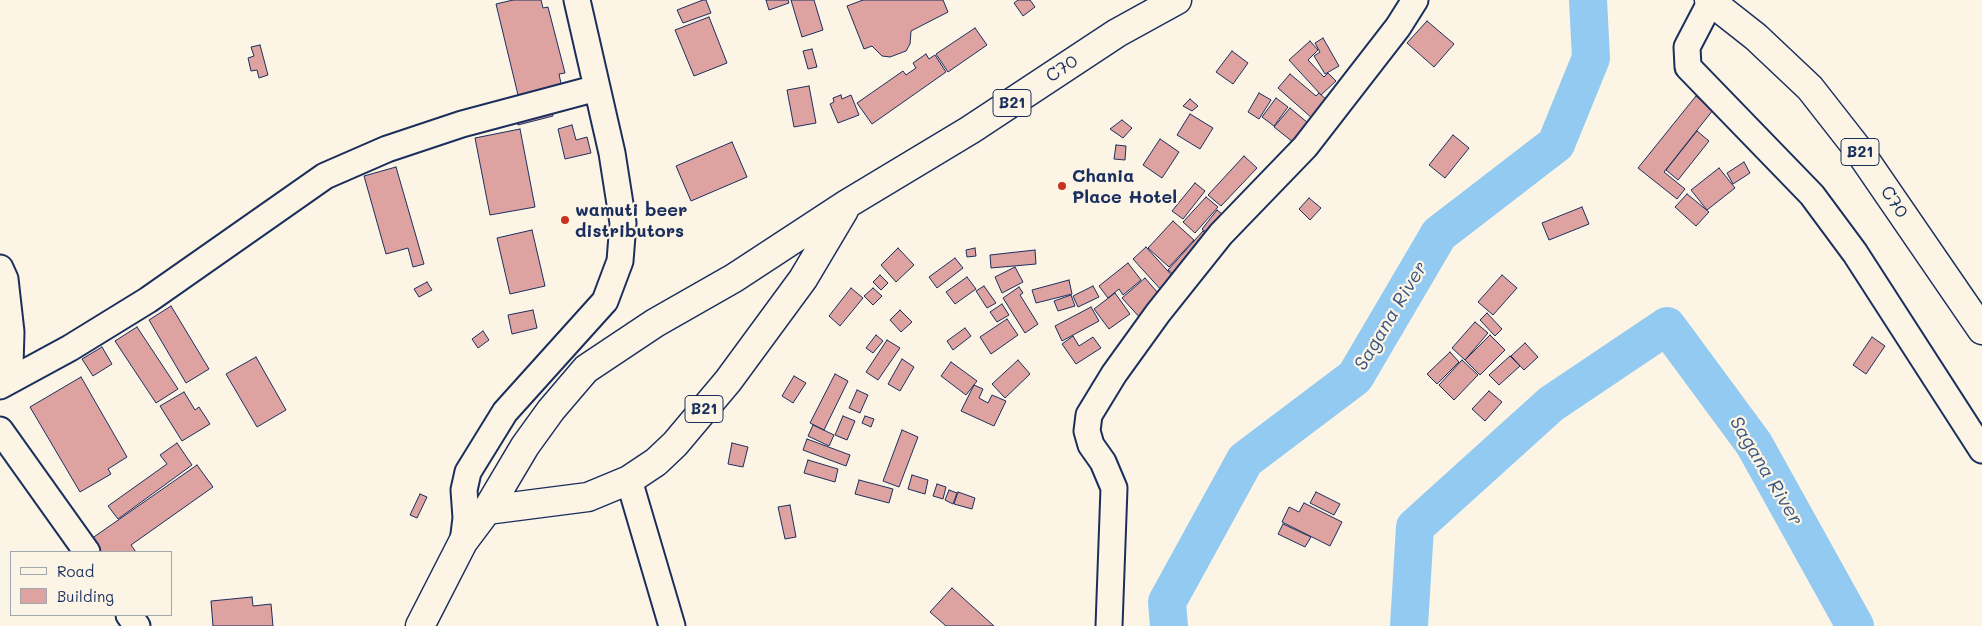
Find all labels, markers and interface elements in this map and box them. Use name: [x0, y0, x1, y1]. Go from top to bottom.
street label: C70: [1042, 51, 1082, 87]
road number: B21: [993, 90, 1031, 116]
road number: B21: [1841, 138, 1879, 166]
place label: Chania Place Hotel: [1072, 165, 1177, 208]
marker: Chania Place Hotel: [1056, 180, 1068, 192]
street label: C70: [1876, 182, 1912, 222]
place label: wamuti beer distributors: [575, 199, 687, 242]
marker: wamuti beer distributors: [559, 214, 571, 226]
water label: Sagana River: [1350, 257, 1432, 375]
road number: B21: [685, 396, 723, 422]
water label: Sagana River: [1725, 412, 1807, 530]
legend: [10, 551, 172, 616]
text: Road: [57, 561, 94, 581]
text: Building: [57, 586, 114, 606]

